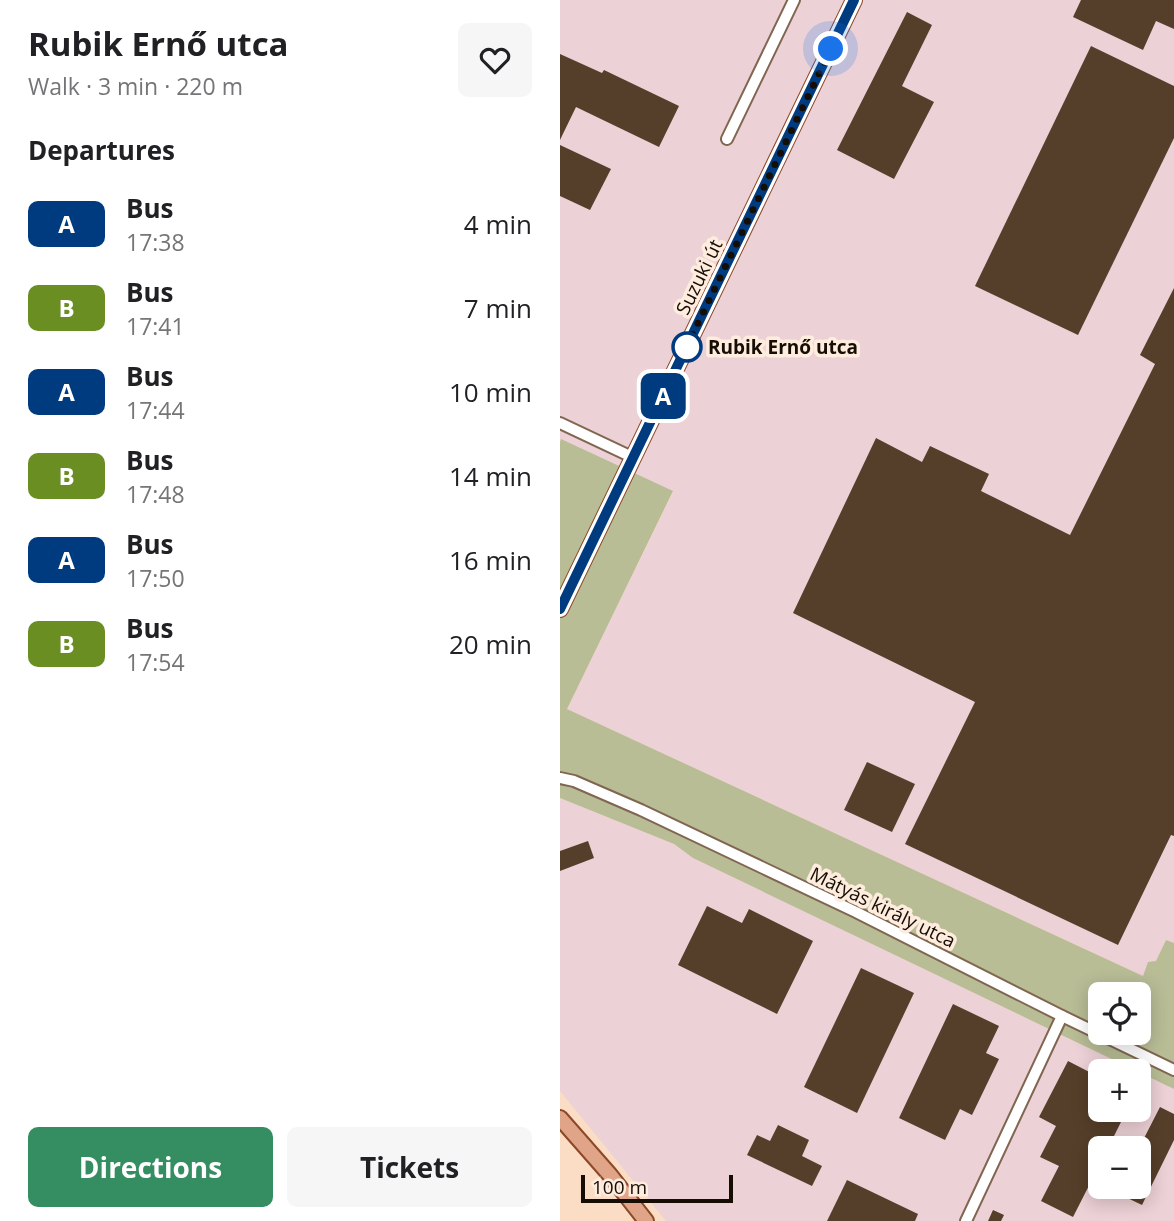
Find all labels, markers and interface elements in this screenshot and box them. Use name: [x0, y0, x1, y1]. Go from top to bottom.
text: Rubik Ernő utca: [28, 21, 289, 66]
button: heart: [458, 23, 532, 97]
your location: [813, 31, 848, 66]
text: Walk · 3 min · 220 m: [28, 70, 243, 102]
text: Departures: [28, 132, 175, 168]
text: Bus: [126, 190, 173, 226]
text: 4 min: [464, 206, 532, 242]
text: A: [58, 207, 75, 240]
text: 17:38: [126, 226, 185, 258]
street label: Suzuki út: [670, 235, 728, 319]
text: Bus: [126, 274, 173, 310]
text: 7 min: [464, 290, 532, 326]
text: B: [58, 291, 75, 324]
text: 17:41: [126, 310, 185, 342]
marker: Rubik Ernő utca: [672, 332, 702, 362]
place label: Rubik Ernő utca: [708, 334, 858, 360]
text: Bus: [126, 358, 173, 394]
line badge: A: [640, 373, 686, 419]
text: 10 min: [449, 374, 532, 410]
text: A: [58, 375, 75, 408]
text: A: [655, 379, 671, 412]
text: 17:44: [126, 394, 185, 426]
text: Bus: [126, 442, 173, 478]
text: 14 min: [449, 458, 532, 494]
text: B: [58, 459, 75, 492]
text: 17:48: [126, 478, 185, 510]
text: Bus: [126, 526, 173, 562]
text: 16 min: [449, 542, 532, 578]
text: A: [58, 543, 75, 576]
text: 17:50: [126, 562, 185, 594]
text: Bus: [126, 610, 173, 646]
text: 20 min: [449, 626, 532, 662]
text: B: [58, 627, 75, 660]
text: 17:54: [126, 646, 185, 678]
street label: Mátyás király utca: [806, 860, 960, 954]
map controls: [1088, 982, 1151, 1199]
button: locate: [1088, 982, 1151, 1045]
button: +: [1088, 1059, 1151, 1122]
button: Directions: [28, 1127, 273, 1207]
button: Tickets: [287, 1127, 532, 1207]
button: −: [1088, 1136, 1151, 1199]
scale bar: [581, 1172, 733, 1204]
text: 100 m: [592, 1174, 647, 1200]

